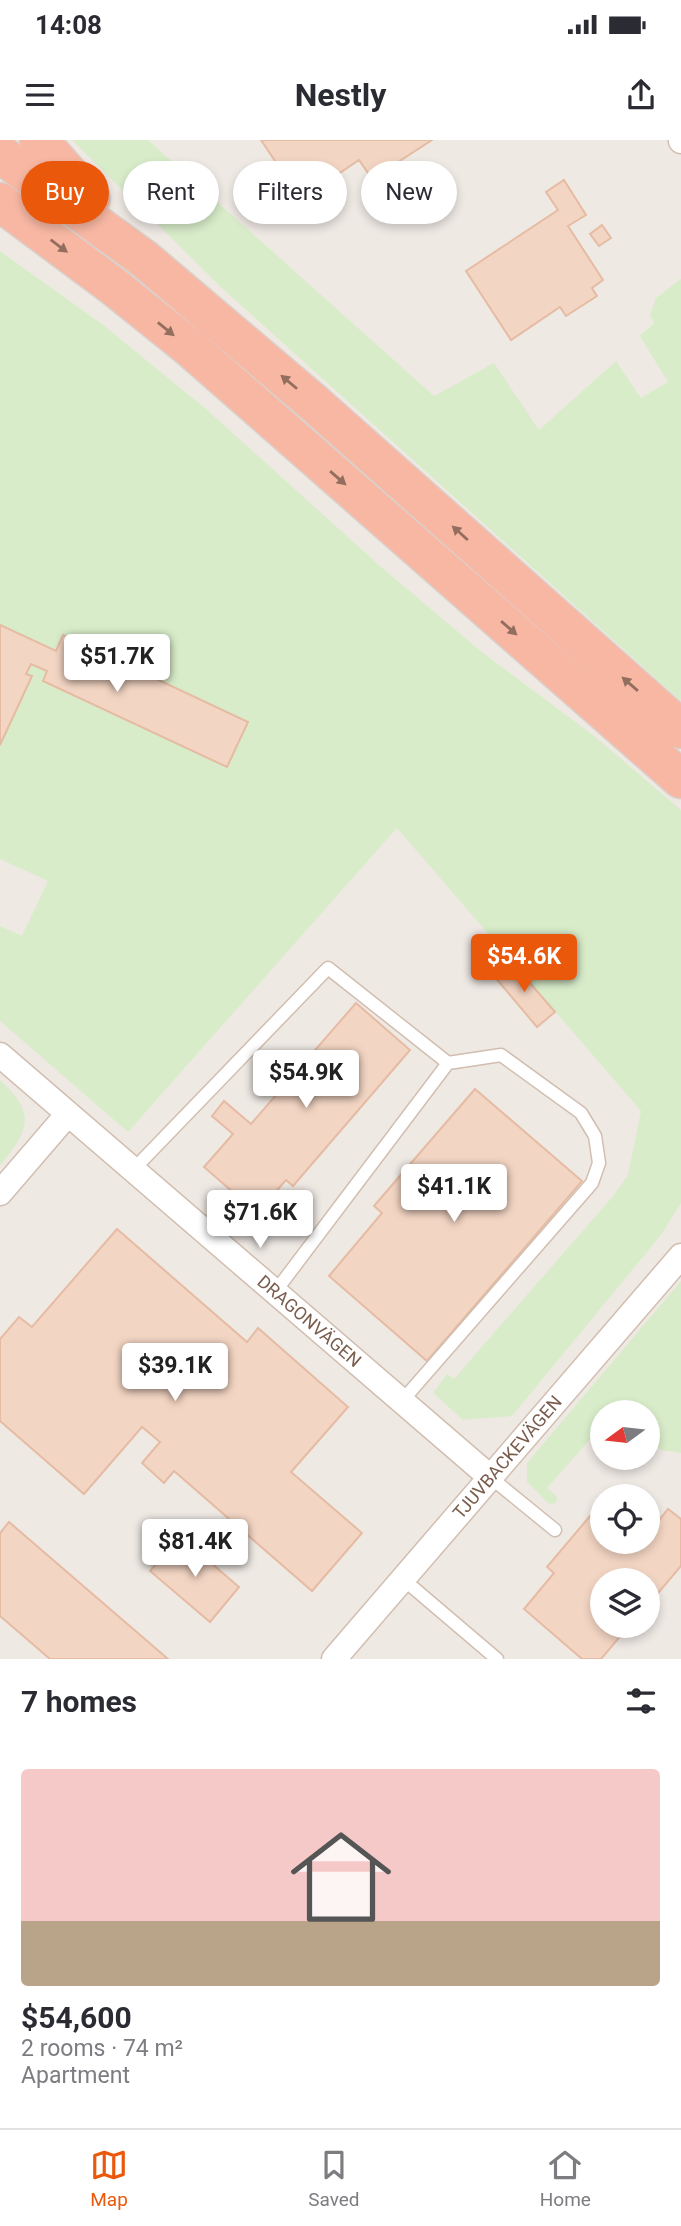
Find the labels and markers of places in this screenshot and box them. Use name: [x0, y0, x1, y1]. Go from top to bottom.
pin: $51.7K: [60, 634, 174, 694]
pin: $54.6K: [467, 934, 581, 994]
pin: $54.9K: [249, 1051, 363, 1110]
pin: $41.1K: [397, 1164, 511, 1224]
pin: $71.6K: [203, 1190, 317, 1250]
pin: $39.1K: [118, 1344, 232, 1403]
pin: $81.4K: [138, 1520, 252, 1579]

